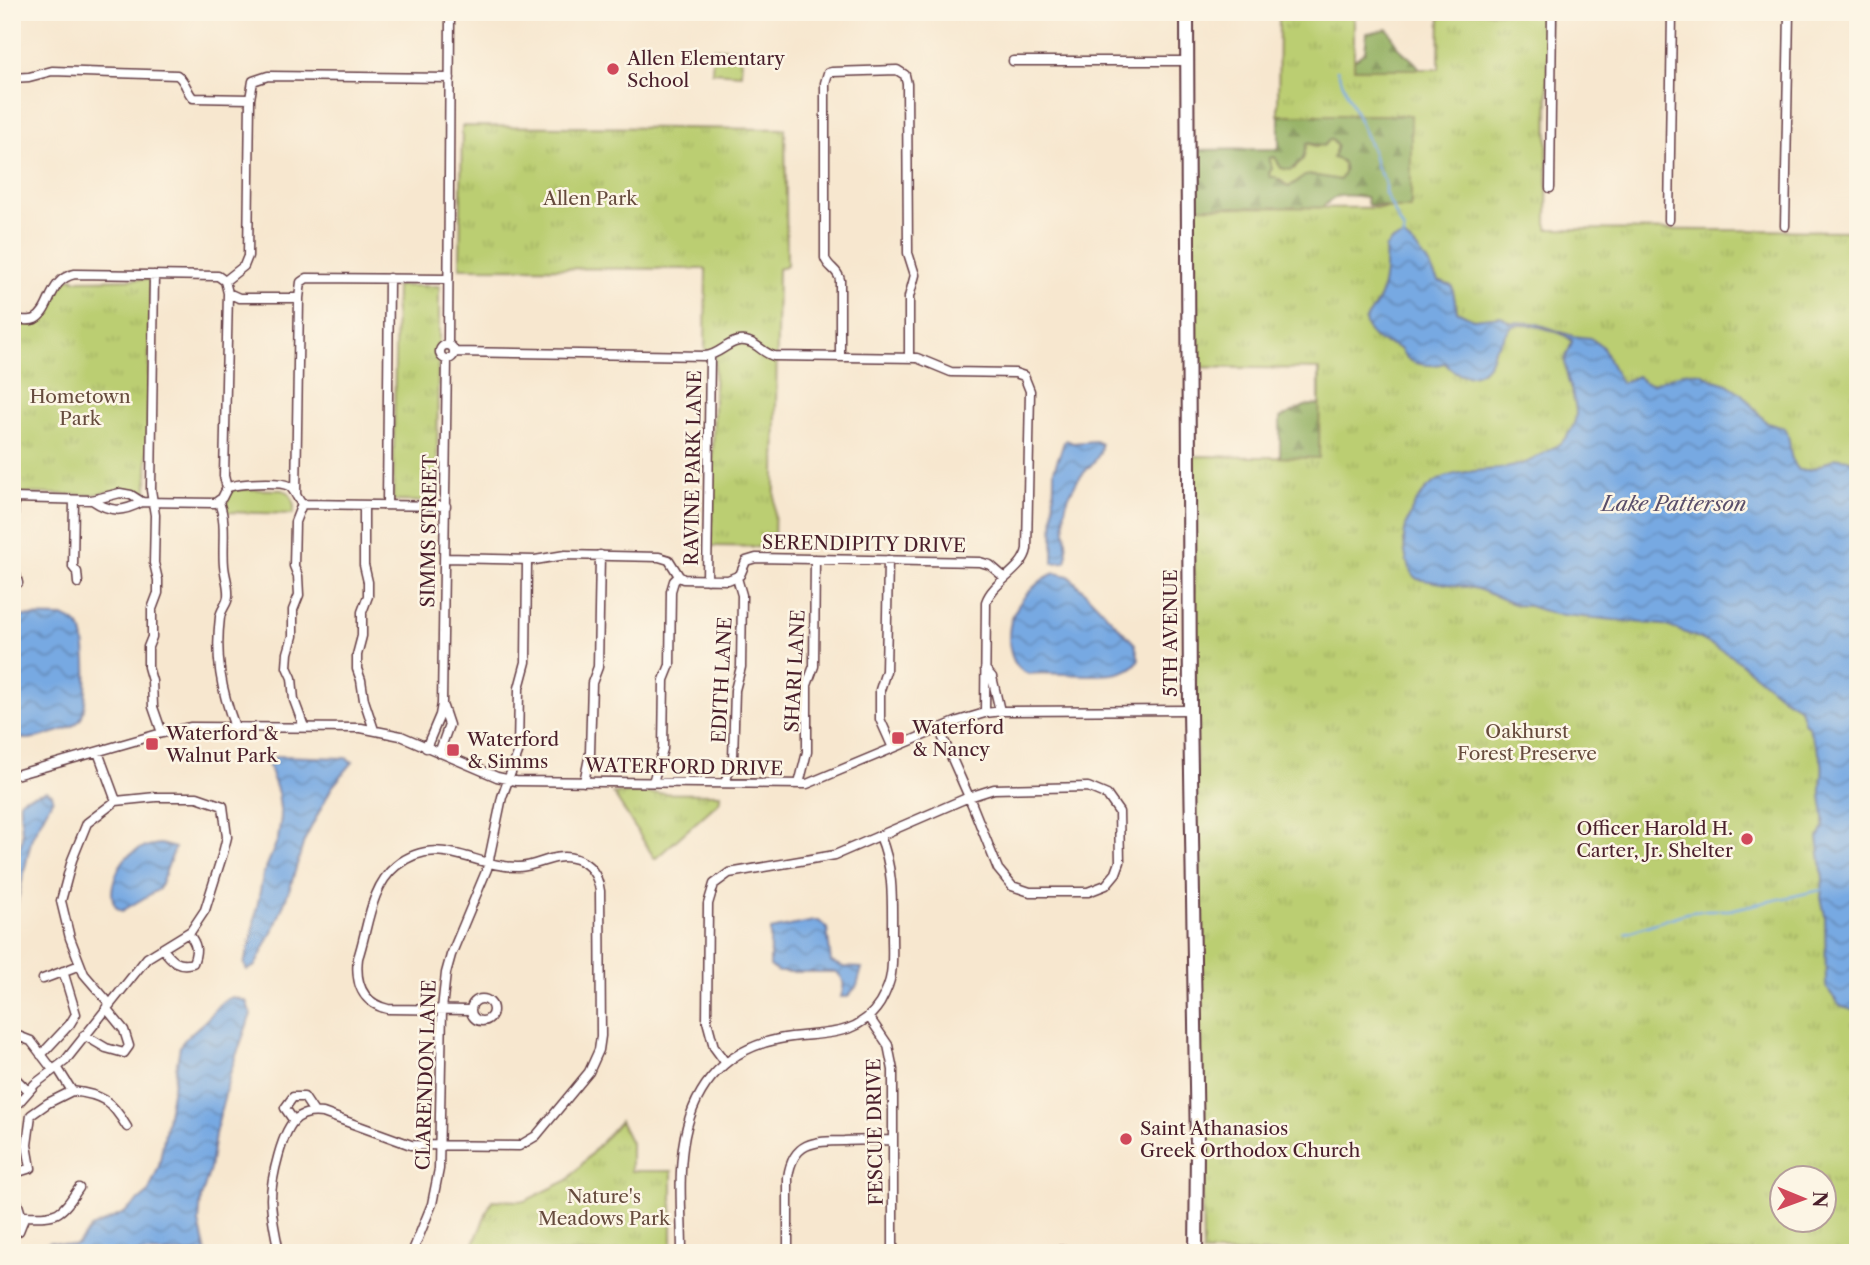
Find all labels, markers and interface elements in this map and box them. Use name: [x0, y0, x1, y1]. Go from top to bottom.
place label: Allen Elementary School: [626, 47, 785, 92]
marker: Allen Elementary School: [605, 61, 621, 77]
park label: Allen Park: [542, 187, 638, 210]
street label: RAVINE PARK LANE: [680, 370, 706, 566]
park label: Hometown Park: [29, 385, 131, 430]
street label: SIMMS STREET: [416, 453, 442, 608]
water label: Lake Patterson: [1600, 491, 1746, 516]
street label: SERENDIPITY DRIVE: [762, 531, 966, 557]
street label: 5TH AVENUE: [1159, 569, 1182, 697]
street label: SHARI LANE: [780, 609, 810, 733]
street label: EDITH LANE: [707, 616, 737, 744]
place label: Waterford & Nancy: [911, 716, 1004, 761]
park label: Oakhurst Forest Preserve: [1457, 720, 1597, 765]
place label: Waterford & Walnut Park: [165, 722, 279, 767]
place label: Waterford & Simms: [466, 728, 559, 773]
marker: Waterford & Nancy: [890, 730, 906, 746]
marker: Waterford & Walnut Park: [144, 736, 160, 752]
marker: Waterford & Simms: [445, 742, 461, 758]
street label: WATERFORD DRIVE: [584, 754, 783, 780]
place label: Officer Harold H. Carter, Jr. Shelter: [1576, 817, 1733, 862]
marker: Officer Harold H. Carter, Jr. Shelter: [1739, 831, 1755, 847]
street label: CLARENDON LANE: [411, 979, 441, 1171]
street label: FESCUE DRIVE: [862, 1058, 888, 1206]
place label: Saint Athanasios Greek Orthodox Church: [1140, 1117, 1361, 1162]
marker: Saint Athanasios Greek Orthodox Church: [1118, 1131, 1134, 1147]
north arrow: [1769, 1164, 1839, 1234]
park label: Nature's Meadows Park: [538, 1185, 671, 1230]
text: N: [1808, 1191, 1831, 1208]

